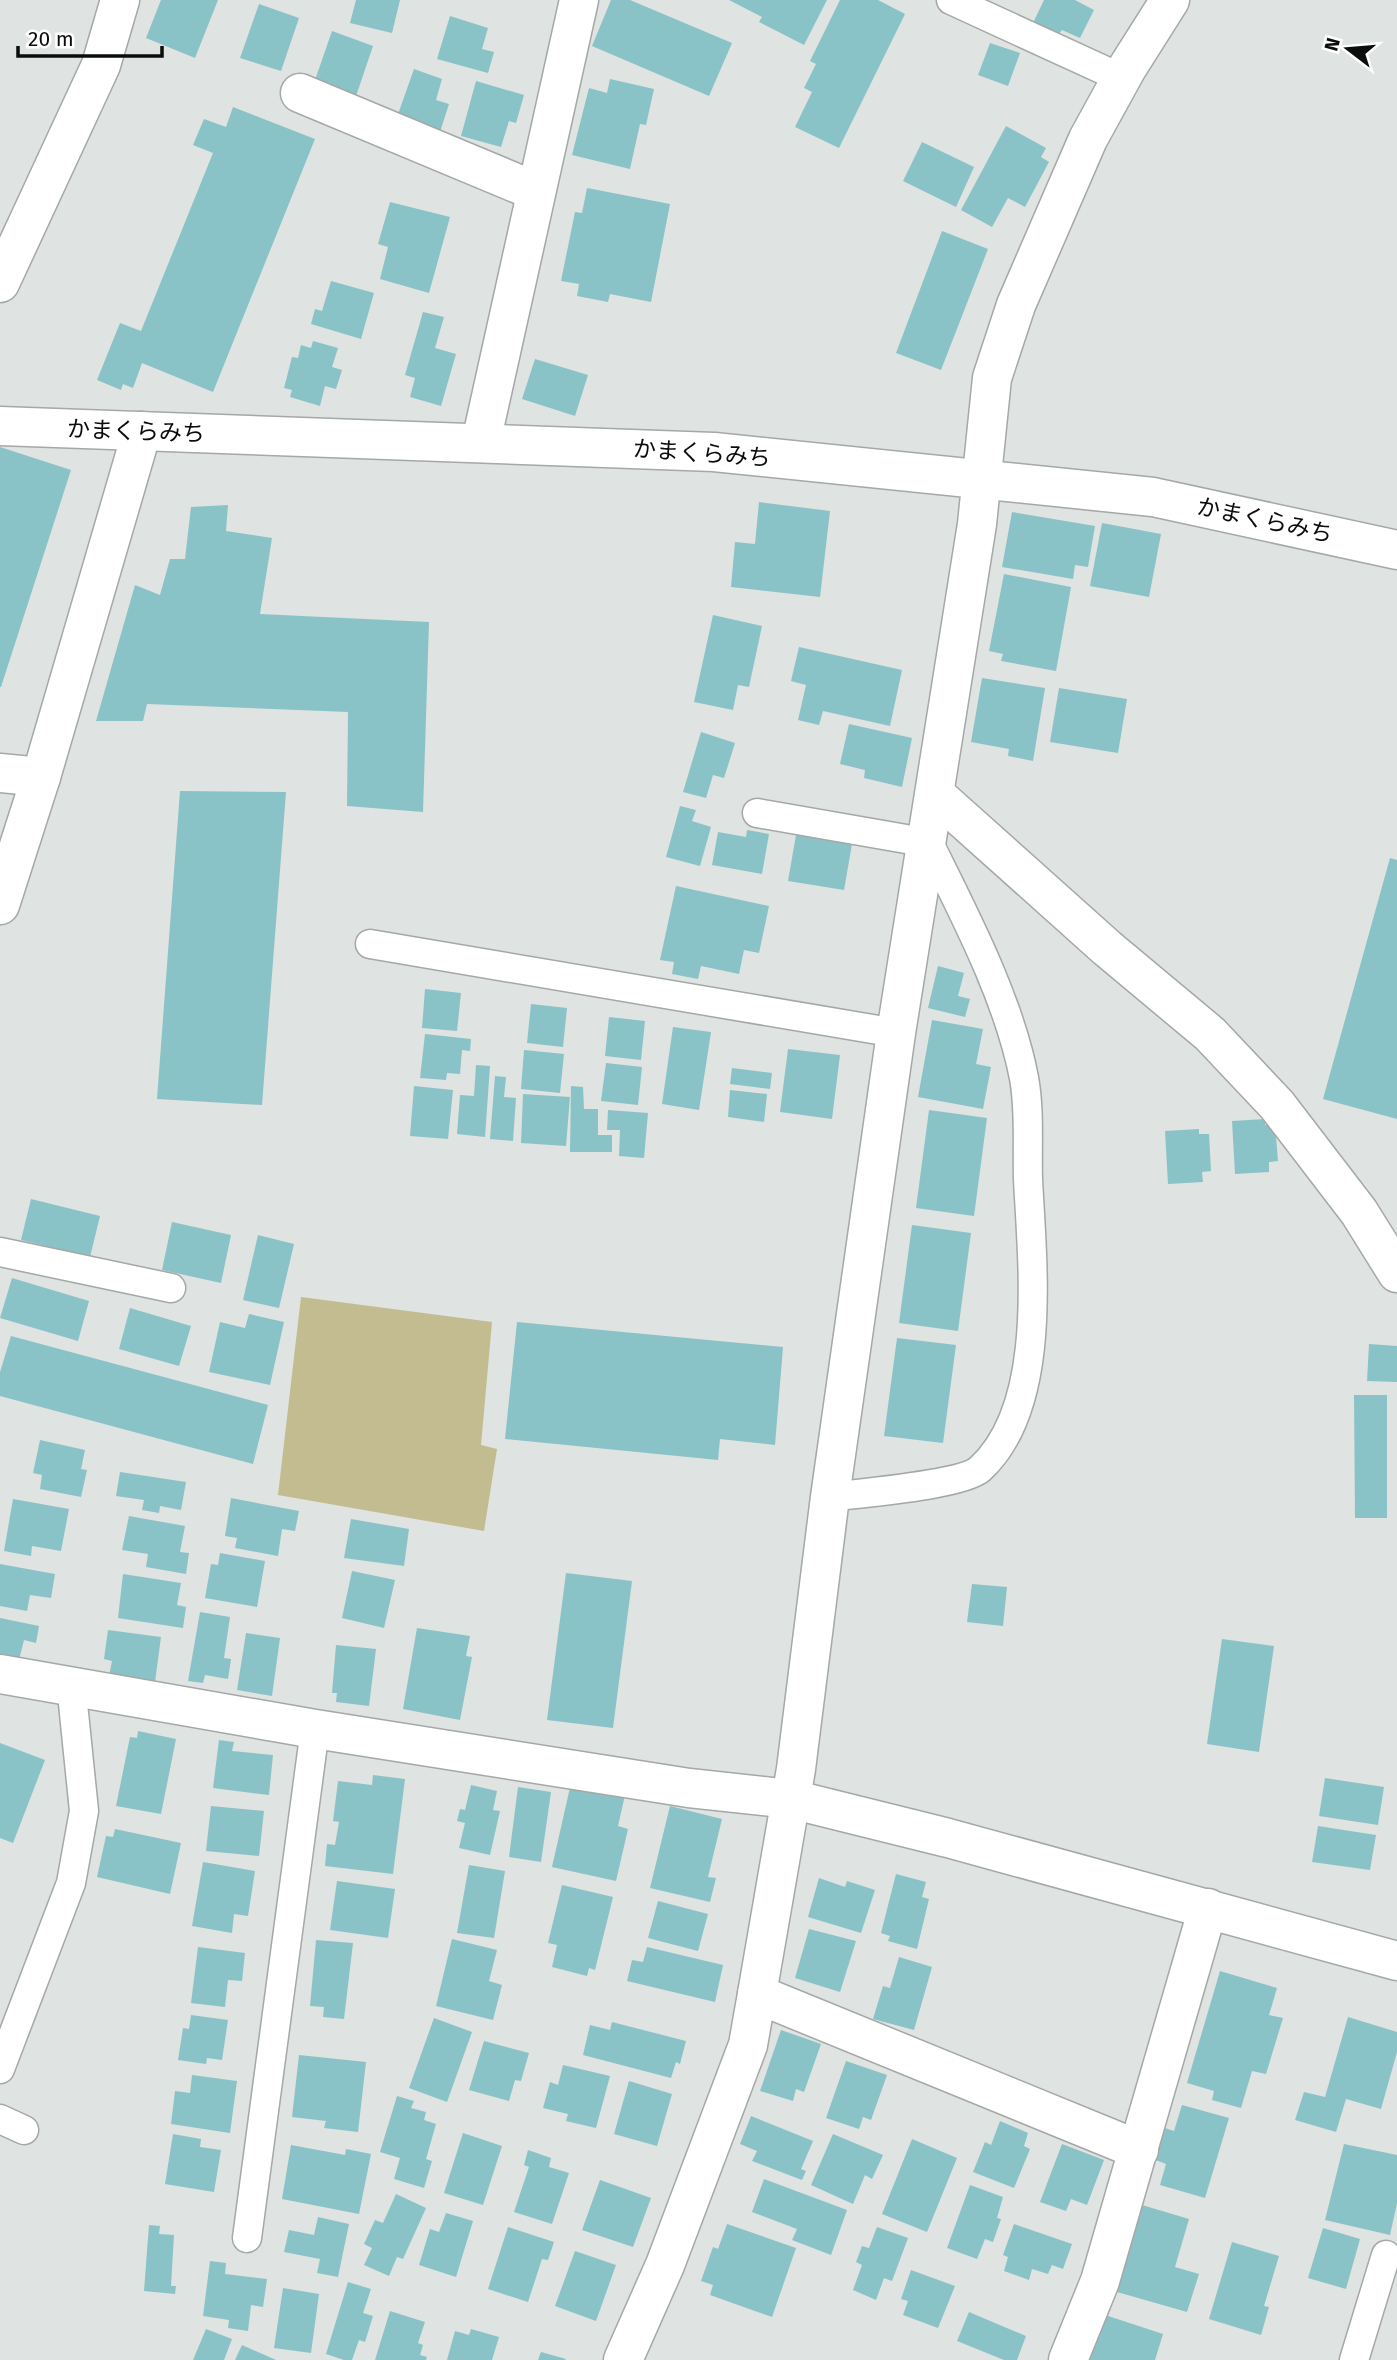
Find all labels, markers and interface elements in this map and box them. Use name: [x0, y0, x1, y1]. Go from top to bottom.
scale bar: [18, 14, 161, 58]
north arrow: [1313, 14, 1383, 84]
text: 20 m: [28, 26, 74, 52]
text: N: [1319, 35, 1345, 54]
street label: かまくらみち: [67, 415, 205, 447]
street label: かまくらみち: [632, 434, 772, 472]
street label: かまくらみち: [1195, 492, 1335, 548]

